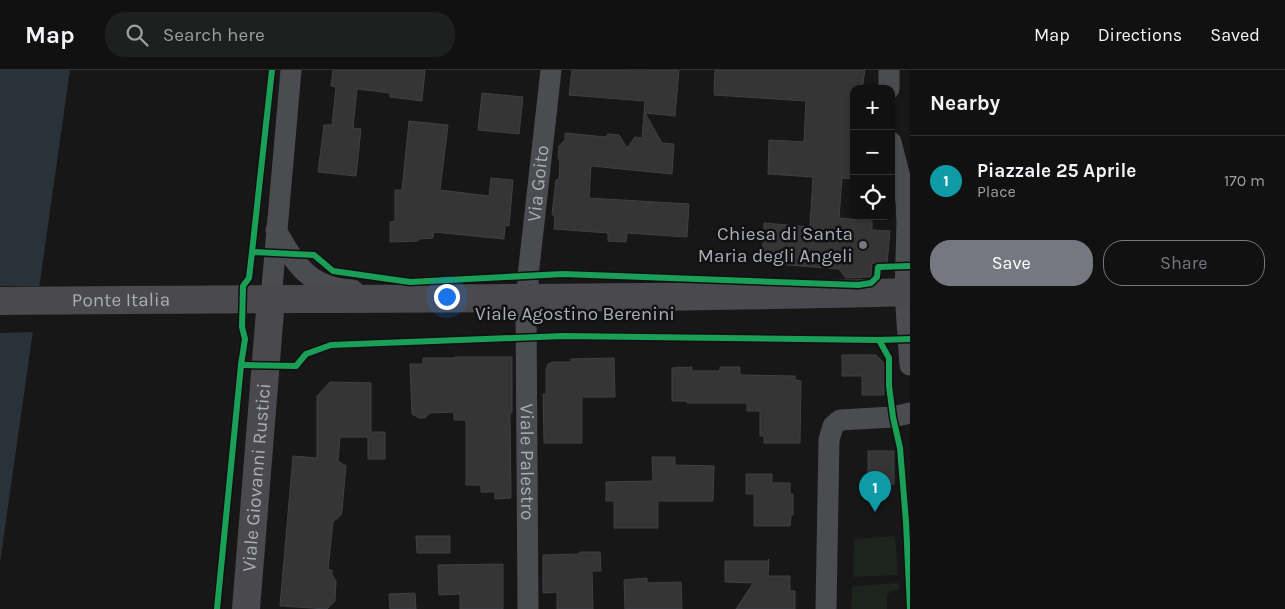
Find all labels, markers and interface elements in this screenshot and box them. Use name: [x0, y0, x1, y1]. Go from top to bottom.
search box: [105, 12, 455, 57]
text: Map: [25, 21, 75, 49]
icon: search: [123, 21, 151, 49]
text: Search here: [163, 24, 265, 46]
text: Map: [1034, 24, 1070, 46]
text: Directions: [1098, 24, 1182, 46]
text: Saved: [1210, 24, 1260, 46]
map controls: [850, 85, 895, 220]
button: +: [850, 85, 895, 130]
text: Nearby: [930, 91, 1000, 115]
button: −: [850, 130, 895, 175]
street label: Via Goito: [523, 144, 554, 223]
text: Piazzale 25 Aprile: [977, 160, 1136, 182]
text: 1: [943, 171, 949, 190]
text: 170 m: [1224, 171, 1265, 190]
button: locate: [850, 175, 895, 220]
text: Place: [977, 182, 1016, 201]
place label: Chiesa di Santa Maria degli Angeli: [698, 223, 853, 267]
marker: Chiesa di Santa Maria degli Angeli: [857, 239, 869, 251]
button: Save: [930, 240, 1093, 286]
button: Share: [1103, 240, 1265, 286]
your location: [434, 284, 460, 310]
street label: Ponte Italia: [72, 289, 170, 311]
street label: Viale Agostino Berenini: [475, 303, 675, 325]
street label: Viale Giovanni Rustici: [238, 382, 275, 573]
street label: Viale Palestro: [516, 403, 538, 521]
pin: 1: [859, 471, 891, 512]

